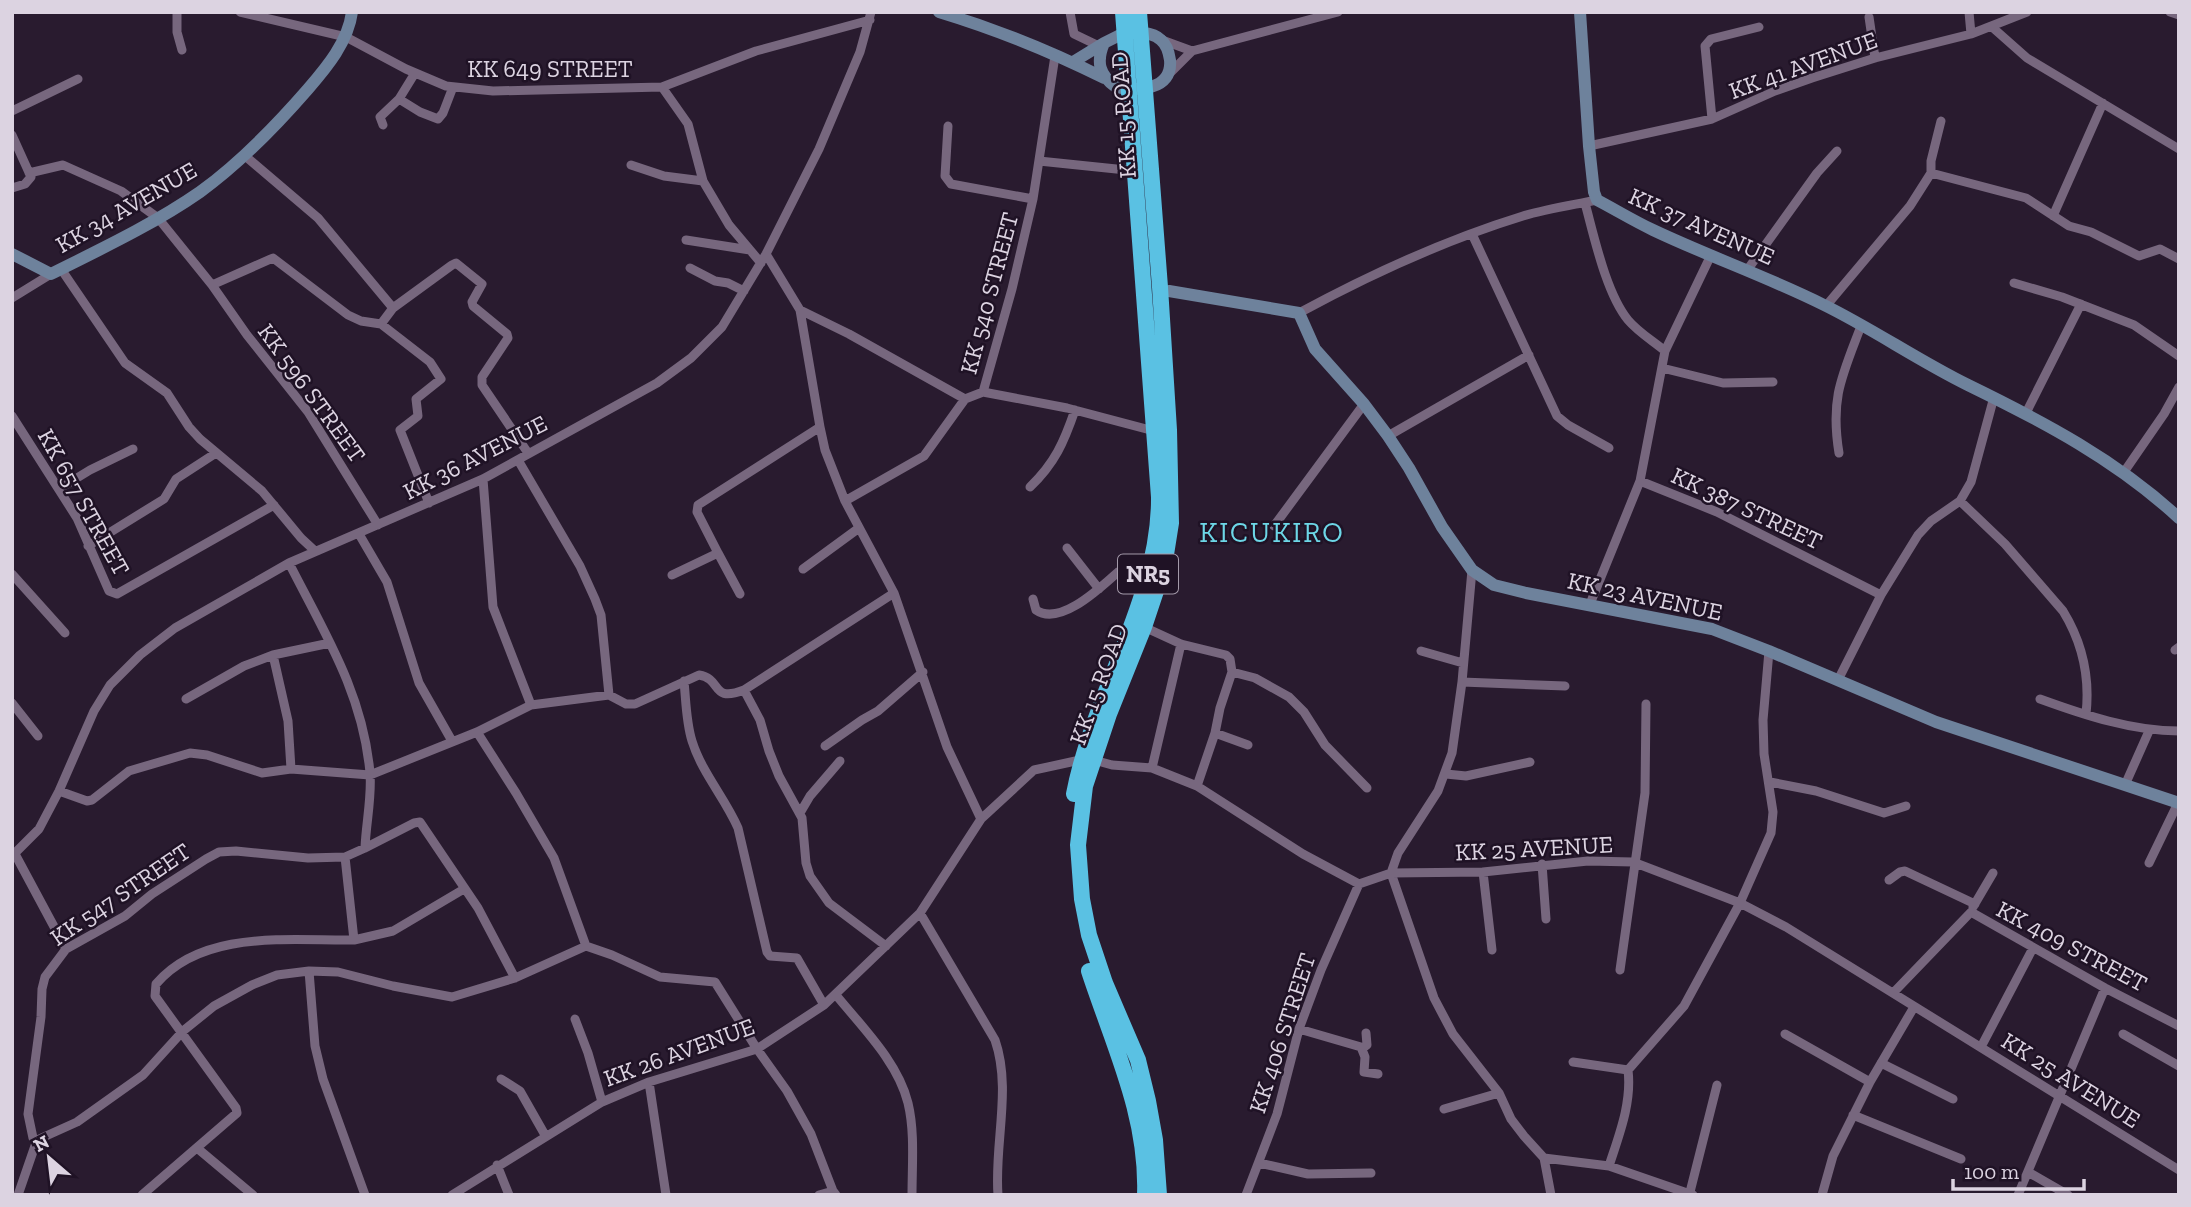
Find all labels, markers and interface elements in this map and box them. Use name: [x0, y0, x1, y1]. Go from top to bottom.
street label: KK 41 AVENUE: [1725, 25, 1881, 105]
street label: KK 15 ROAD: [1104, 51, 1142, 179]
street label: KK 649 STREET: [467, 54, 633, 83]
street label: KK 34 AVENUE: [50, 155, 202, 259]
street label: KK 37 AVENUE: [1625, 181, 1779, 271]
street label: KK 540 STREET: [954, 209, 1025, 377]
street label: KK 596 STREET: [252, 318, 372, 468]
street label: KK 36 AVENUE: [398, 408, 552, 506]
street label: KK 657 STREET: [32, 424, 136, 581]
street label: KK 387 STREET: [1667, 460, 1827, 556]
district label: KICUKIRO: [1199, 516, 1345, 549]
road number: NR5: [1118, 554, 1178, 594]
street label: KK 23 AVENUE: [1565, 565, 1725, 627]
street label: KK 15 ROAD: [1063, 619, 1133, 749]
street label: KK 25 AVENUE: [1454, 829, 1614, 867]
street label: KK 547 STREET: [44, 836, 196, 952]
street label: KK 409 STREET: [1992, 894, 2152, 998]
street label: KK 406 STREET: [1242, 949, 1322, 1117]
street label: KK 26 AVENUE: [600, 1011, 758, 1093]
street label: KK 25 AVENUE: [1996, 1026, 2146, 1134]
north arrow: [14, 1123, 84, 1193]
text: N: [29, 1130, 53, 1157]
scale bar: [1953, 1148, 2084, 1192]
text: 100 m: [1964, 1159, 2019, 1184]

